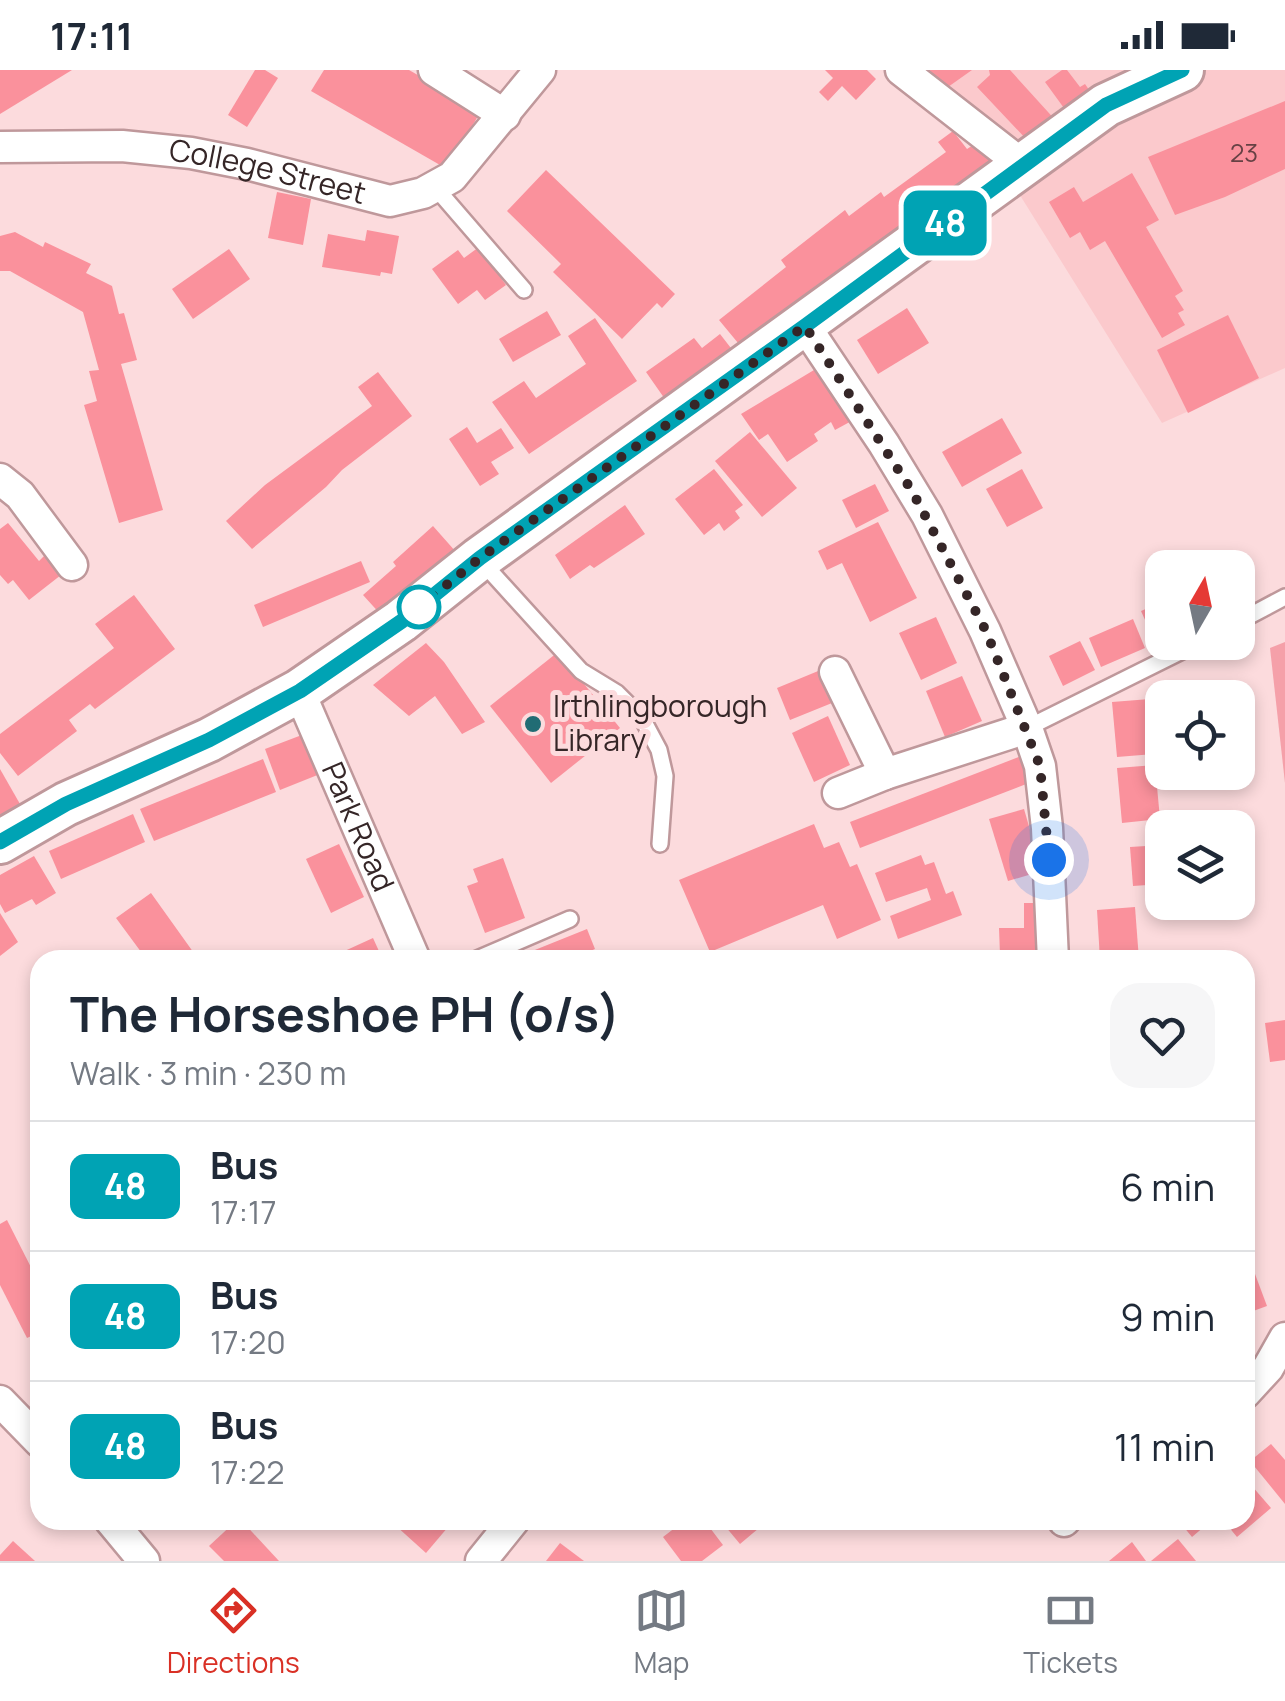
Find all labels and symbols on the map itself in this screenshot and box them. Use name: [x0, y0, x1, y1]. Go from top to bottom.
street label: College Street: [168, 129, 370, 213]
house number: 23: [1230, 135, 1258, 170]
line badge: 48: [900, 190, 990, 256]
north arrow: [1145, 550, 1255, 660]
unlabelled marker: [398, 586, 440, 628]
place label: Irthlingborough Library: [553, 685, 767, 760]
marker: Irthlingborough Library: [522, 713, 544, 735]
street label: Park Road: [313, 755, 405, 897]
your location: [1024, 835, 1074, 885]

